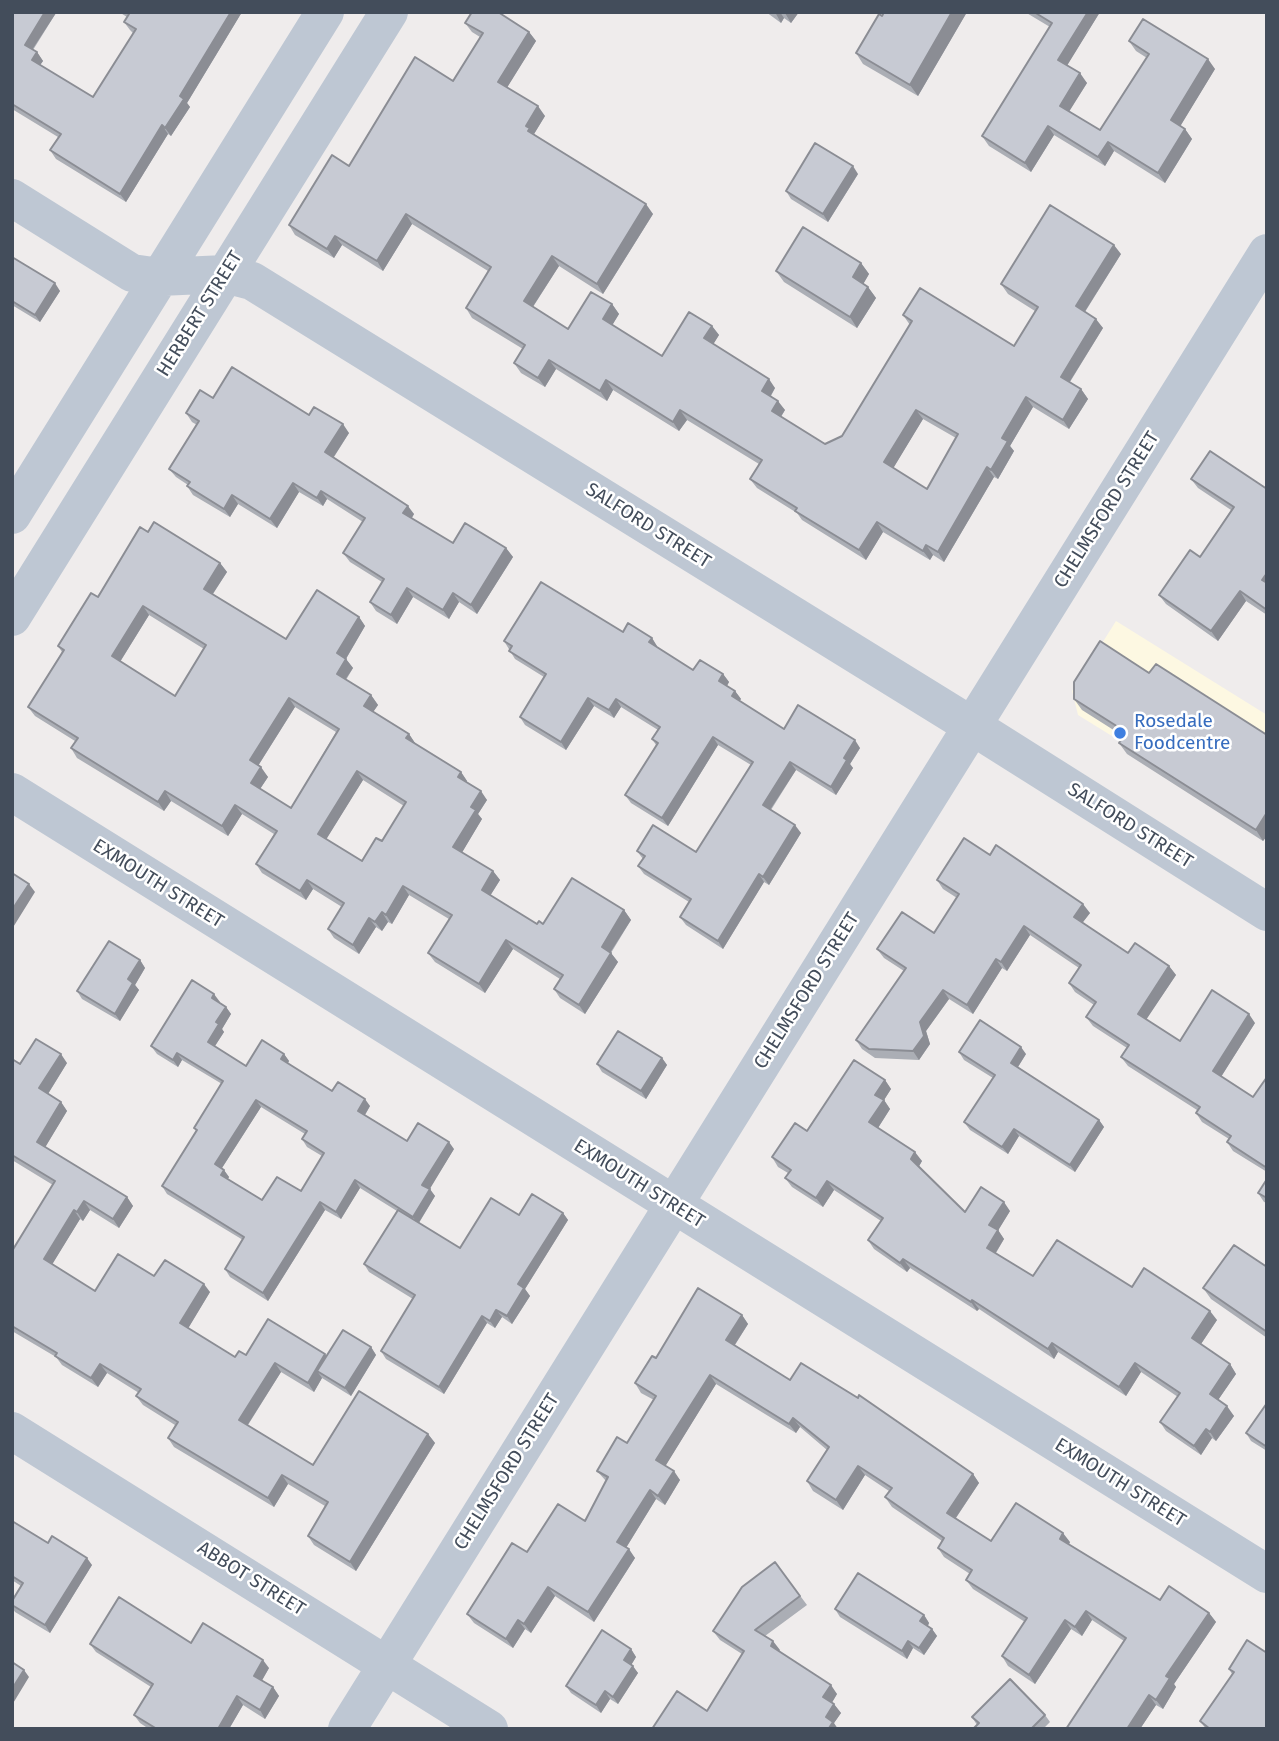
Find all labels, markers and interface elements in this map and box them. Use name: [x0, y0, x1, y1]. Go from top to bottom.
street label: HERBERT STREET: [152, 247, 248, 381]
street label: CHELMSFORD STREET: [1050, 428, 1164, 592]
street label: SALFORD STREET: [581, 478, 715, 574]
place label: Rosedale Foodcentre: [1134, 711, 1230, 755]
marker: Rosedale Foodcentre: [1112, 725, 1128, 741]
street label: SALFORD STREET: [1063, 778, 1197, 874]
street label: EXMOUTH STREET: [88, 835, 228, 933]
street label: CHELMSFORD STREET: [750, 909, 864, 1073]
street label: EXMOUTH STREET: [569, 1135, 709, 1233]
street label: CHELMSFORD STREET: [450, 1390, 564, 1554]
street label: EXMOUTH STREET: [1050, 1434, 1190, 1532]
street label: ABBOT STREET: [193, 1537, 309, 1621]

